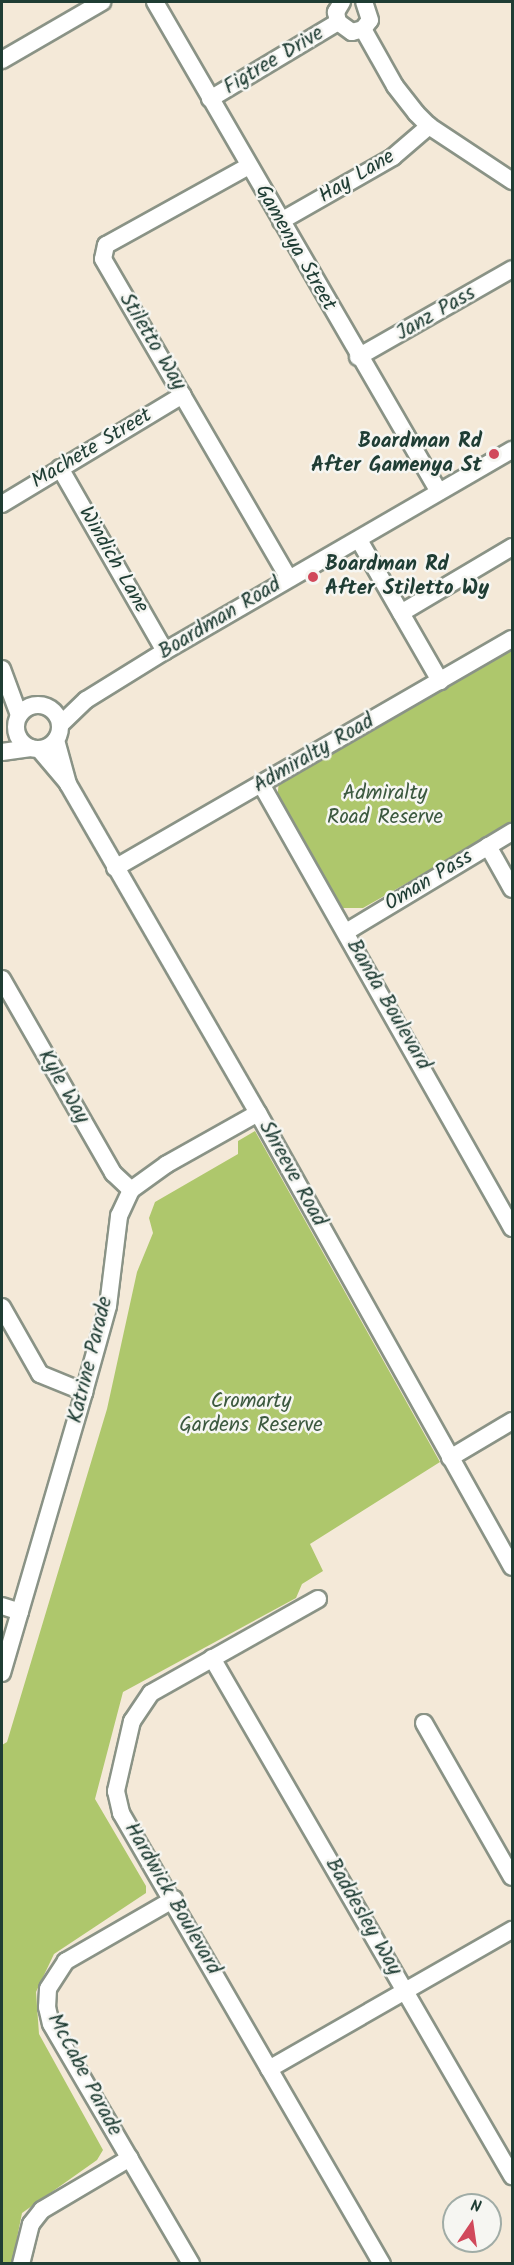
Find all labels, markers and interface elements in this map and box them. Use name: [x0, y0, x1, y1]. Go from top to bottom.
street label: Figtree Drive: [219, 21, 329, 101]
street label: Hay Lane: [314, 145, 400, 209]
street label: Gamenya Street: [249, 180, 341, 316]
street label: Janz Pass: [392, 281, 480, 347]
street label: Stiletto Way: [113, 289, 191, 395]
street label: Machete Street: [27, 403, 157, 495]
place label: Boardman Rd After Gamenya St: [311, 429, 482, 479]
marker: Boardman Rd After Gamenya St: [487, 447, 501, 461]
street label: Windich Lane: [72, 502, 154, 618]
place label: Boardman Rd After Stiletto Wy: [325, 552, 489, 602]
marker: Boardman Rd After Stiletto Wy: [306, 570, 320, 584]
street label: Boardman Road: [154, 573, 286, 665]
street label: Admiralty Road: [249, 709, 379, 799]
park label: Admiralty Road Reserve: [327, 781, 443, 831]
street label: Oman Pass: [380, 845, 478, 917]
street label: Banda Boulevard: [340, 935, 436, 1075]
street label: Kyle Way: [32, 1045, 94, 1129]
street label: Shreeve Road: [253, 1117, 331, 1231]
street label: Katrine Parade: [63, 1294, 119, 1426]
park label: Cromarty Gardens Reserve: [179, 1389, 323, 1439]
street label: Hardwick Boulevard: [118, 1818, 226, 1980]
street label: Baddesley Way: [319, 1854, 407, 1980]
street label: McCabe Parade: [41, 2009, 127, 2141]
north arrow: [442, 2193, 502, 2253]
text: N: [468, 2194, 483, 2220]

